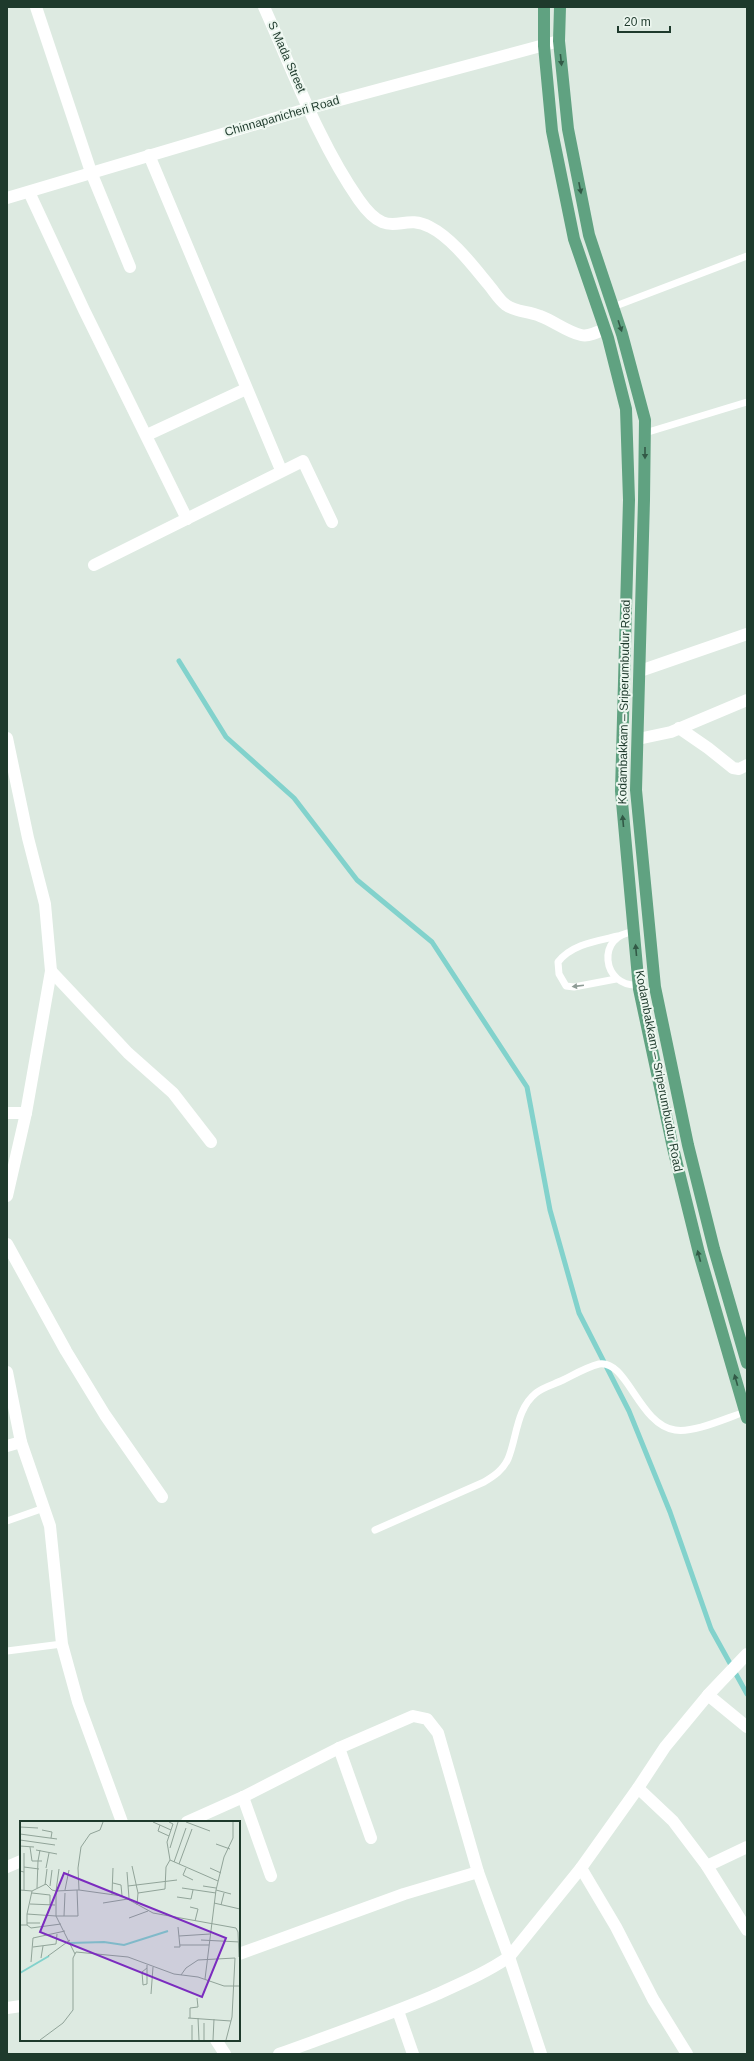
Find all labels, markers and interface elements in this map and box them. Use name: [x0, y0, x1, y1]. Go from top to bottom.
scale bar: [618, 8, 670, 34]
text: 20 m: [624, 15, 651, 29]
street label: S Mada Street: [265, 19, 309, 95]
one-way arrow: [558, 54, 565, 66]
street label: Chinnapanicheri Road: [223, 93, 341, 139]
one-way arrow: [577, 182, 583, 195]
one-way arrow: [617, 321, 623, 333]
one-way arrow: [642, 447, 648, 460]
street label: Kodambakkam – Sriperumbudur Road: [615, 600, 633, 804]
one-way arrow: [620, 815, 627, 827]
one-way arrow: [632, 944, 639, 956]
street label: Kodambakkam – Sriperumbudur Road: [633, 969, 685, 1173]
one-way arrow: [572, 983, 584, 989]
one-way arrow: [696, 1249, 702, 1261]
one-way arrow: [733, 1374, 739, 1386]
inset map: [20, 1821, 240, 2041]

